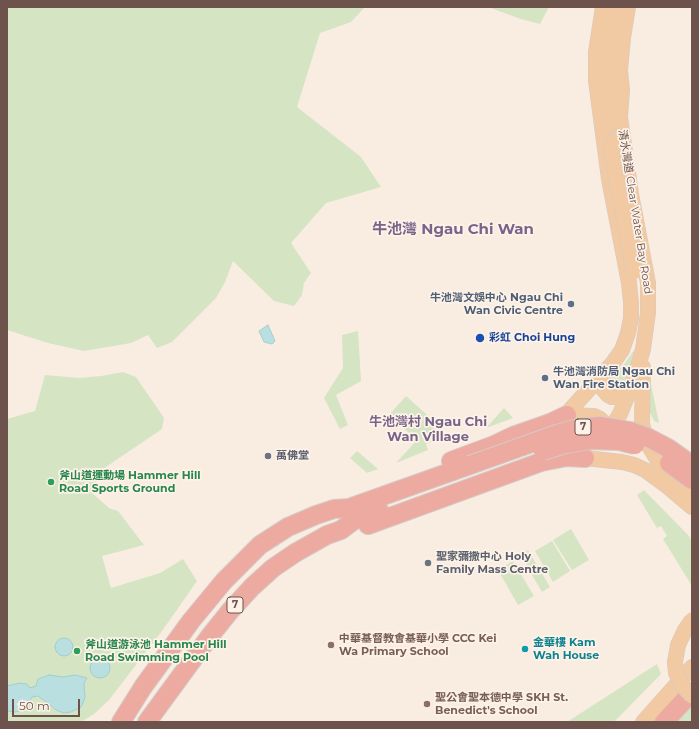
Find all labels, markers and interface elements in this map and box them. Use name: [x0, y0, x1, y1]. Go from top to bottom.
street label: 清水灣道 Clear Water Bay Road: [615, 129, 655, 295]
district label: 牛池灣 Ngau Chi Wan: [372, 221, 534, 239]
place label: 牛池灣文娛中心 Ngau Chi Wan Civic Centre: [430, 291, 563, 317]
marker: 牛池灣文娛中心 Ngau Chi Wan Civic Centre: [566, 299, 576, 309]
place label: 彩虹 Choi Hung: [489, 331, 575, 345]
marker: 彩虹 Choi Hung: [474, 332, 486, 344]
place label: 牛池灣消防局 Ngau Chi Wan Fire Station: [553, 365, 675, 391]
marker: 牛池灣消防局 Ngau Chi Wan Fire Station: [540, 373, 550, 383]
district label: 牛池灣村 Ngau Chi Wan Village: [369, 414, 487, 445]
road number: 7: [575, 419, 591, 435]
place label: 萬佛堂: [276, 449, 309, 463]
marker: 萬佛堂: [263, 451, 273, 461]
place label: 斧山道運動場 Hammer Hill Road Sports Ground: [59, 469, 201, 495]
marker: 斧山道運動場 Hammer Hill Road Sports Ground: [46, 477, 56, 487]
place label: 聖家彌撒中心 Holy Family Mass Centre: [436, 550, 548, 576]
marker: 聖家彌撒中心 Holy Family Mass Centre: [423, 558, 433, 568]
road number: 7: [227, 597, 243, 613]
place label: 中華基督教會基華小學 CCC Kei Wa Primary School: [339, 632, 497, 658]
place label: 金華樓 Kam Wah House: [533, 636, 599, 662]
place label: 斧山道游泳池 Hammer Hill Road Swimming Pool: [85, 638, 227, 664]
marker: 中華基督教會基華小學 CCC Kei Wa Primary School: [326, 640, 336, 650]
marker: 金華樓 Kam Wah House: [520, 644, 530, 654]
marker: 斧山道游泳池 Hammer Hill Road Swimming Pool: [72, 646, 82, 656]
scale bar: [14, 691, 82, 717]
place label: 聖公會聖本德中學 SKH St. Benedict's School: [435, 691, 568, 717]
text: 50 m: [19, 698, 50, 713]
marker: 聖公會聖本德中學 SKH St. Benedict's School: [422, 699, 432, 709]

